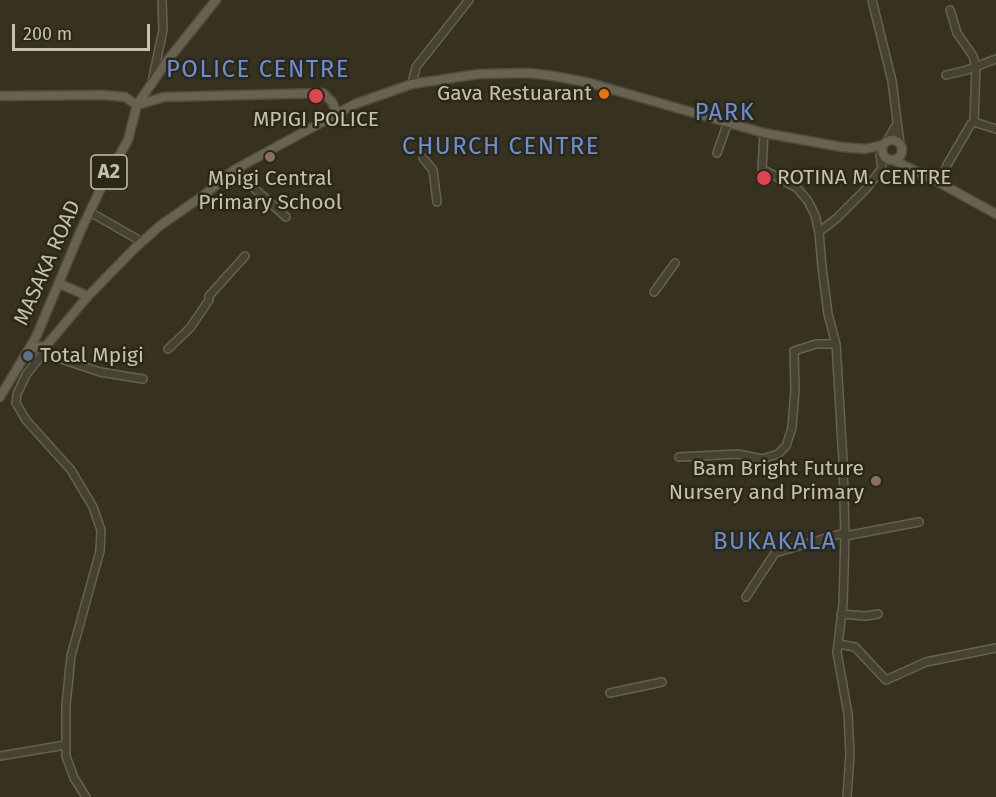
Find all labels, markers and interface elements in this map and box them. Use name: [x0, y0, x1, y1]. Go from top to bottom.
scale bar: [15, 12, 153, 50]
text: 200 m: [23, 23, 72, 45]
district label: POLICE CENTRE: [166, 56, 350, 84]
place label: Gava Restuarant: [437, 81, 592, 107]
marker: MPIGI POLICE: [307, 87, 325, 105]
marker: Gava Restuarant: [597, 87, 611, 101]
district label: PARK: [695, 99, 755, 127]
place label: MPIGI POLICE: [253, 107, 379, 133]
district label: CHURCH CENTRE: [402, 133, 600, 161]
marker: Mpigi Central Primary School: [263, 150, 277, 164]
road number: A2: [91, 155, 127, 189]
place label: ROTINA M. CENTRE: [777, 165, 951, 191]
place label: Mpigi Central Primary School: [198, 166, 342, 216]
marker: ROTINA M. CENTRE: [755, 169, 773, 187]
street label: MASAKA ROAD: [9, 197, 87, 329]
place label: Total Mpigi: [40, 343, 144, 369]
marker: Total Mpigi: [21, 349, 35, 363]
place label: Bam Bright Future Nursery and Primary: [669, 456, 864, 506]
marker: Bam Bright Future Nursery and Primary: [869, 474, 883, 488]
district label: BUKAKALA: [713, 528, 837, 556]

